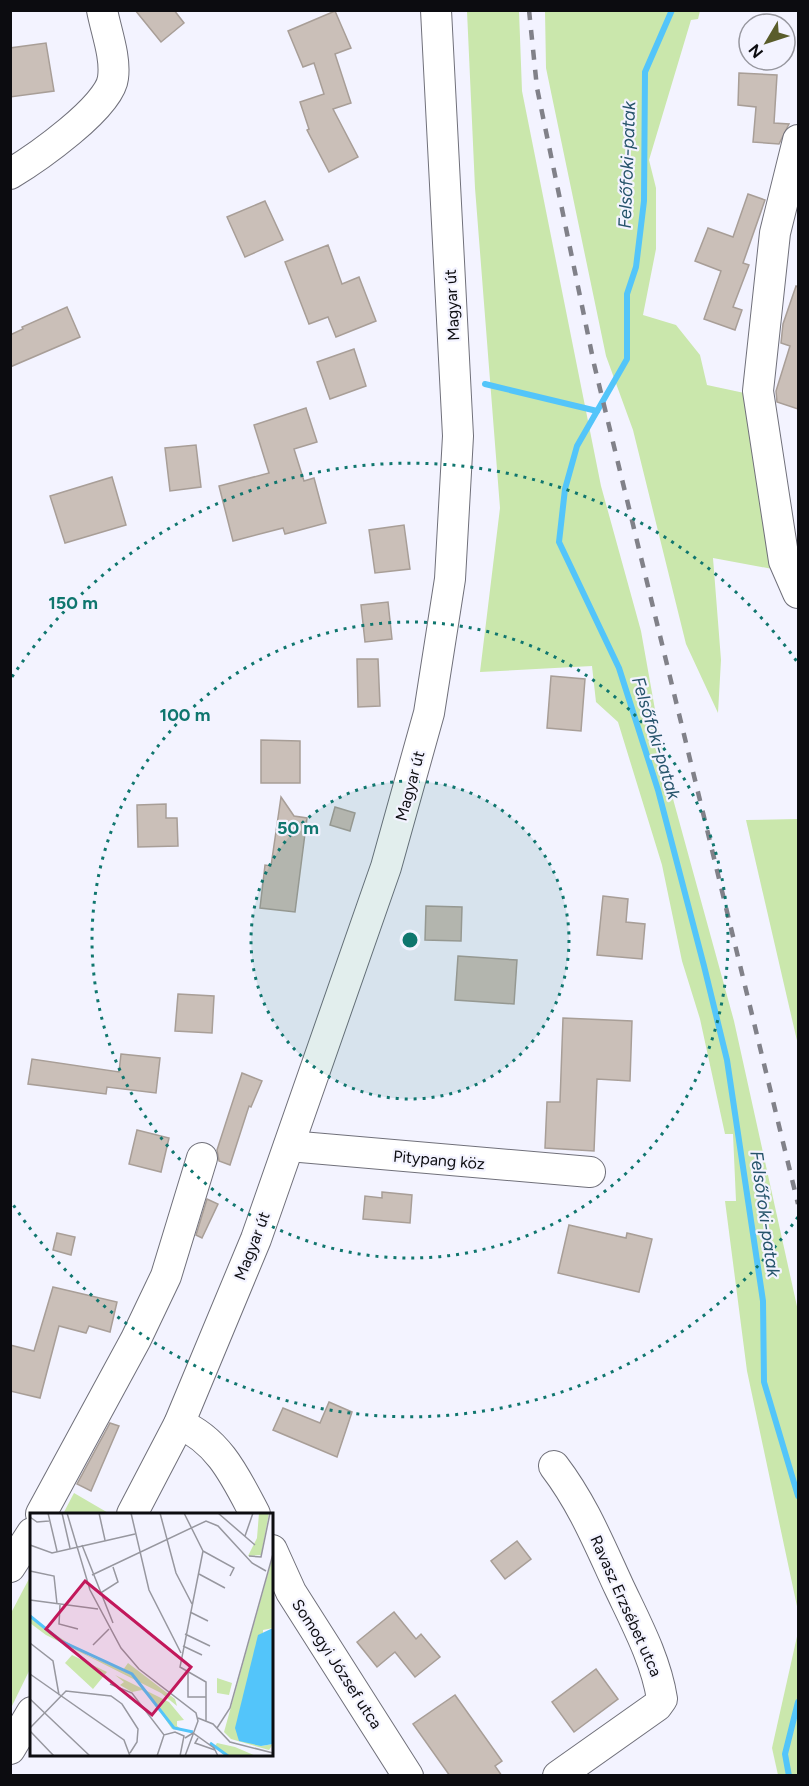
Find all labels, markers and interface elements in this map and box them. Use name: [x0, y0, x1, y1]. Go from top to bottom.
north arrow: [737, 12, 797, 72]
text: N: [744, 40, 767, 62]
water label: Felsőfoki-patak: [614, 100, 640, 229]
street label: Magyar út: [441, 269, 463, 341]
text: 150 m: [48, 592, 98, 614]
water label: Felsőfoki-patak: [627, 674, 685, 803]
text: 100 m: [160, 704, 210, 726]
street label: Magyar út: [392, 749, 428, 823]
text: 50 m: [277, 817, 319, 839]
centre of rings: [400, 930, 420, 950]
street label: Pitypang köz: [392, 1147, 486, 1173]
water label: Felsőfoki-patak: [745, 1149, 785, 1280]
street label: Magyar út: [230, 1209, 274, 1283]
inset map: [30, 1513, 273, 1756]
street label: Ravasz Erzsébet utca: [586, 1533, 666, 1679]
street label: Somogyi József utca: [288, 1596, 386, 1732]

